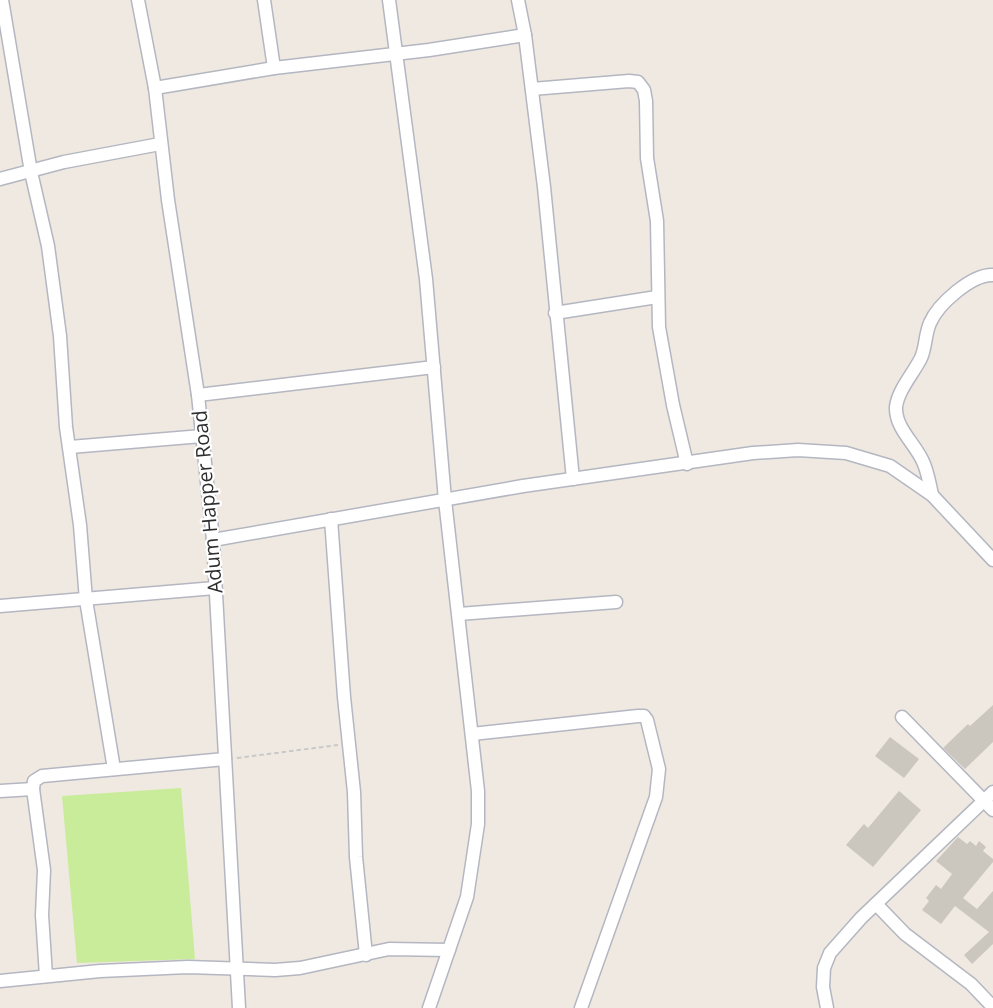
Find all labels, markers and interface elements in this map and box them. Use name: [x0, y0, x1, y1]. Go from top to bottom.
street label: Adum Happer Road: [186, 409, 228, 595]

